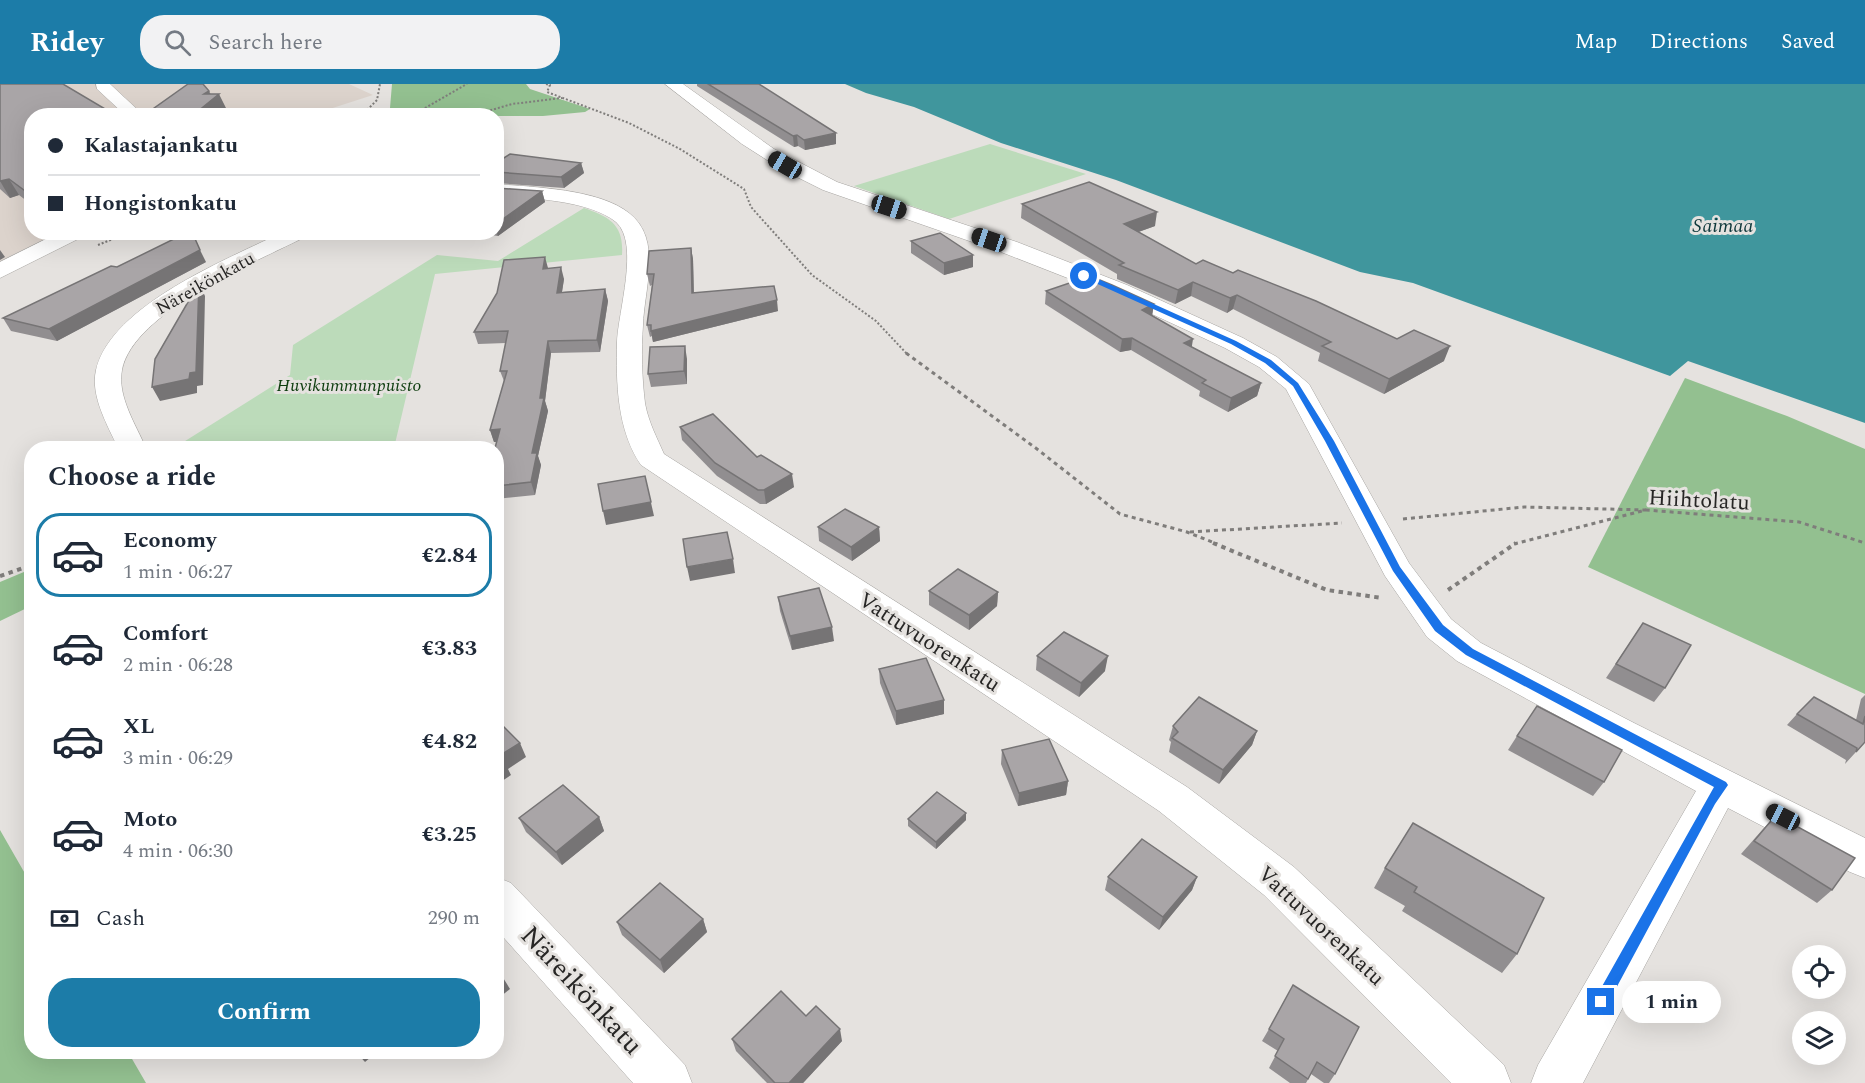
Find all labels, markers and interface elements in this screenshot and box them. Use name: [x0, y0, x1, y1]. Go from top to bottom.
search box: [140, 15, 560, 69]
text: Ridey: [30, 21, 104, 64]
icon: search: [161, 26, 194, 59]
text: Search here: [209, 26, 323, 59]
text: Map: [1575, 26, 1617, 58]
text: Directions: [1650, 26, 1748, 58]
text: Saved: [1781, 26, 1835, 58]
text: Kalastajankatu: [84, 129, 238, 162]
car: [765, 148, 805, 182]
text: Hongistonkatu: [84, 187, 237, 220]
car: [869, 193, 909, 221]
water label: Saimaa: [1693, 211, 1753, 241]
car: [969, 226, 1009, 254]
street label: Näreikönkatu: [151, 245, 260, 322]
route start: [1070, 262, 1097, 289]
park label: Huvikummunpuisto: [277, 372, 421, 399]
text: Choose a ride: [48, 456, 216, 498]
street label: Hiihtolatu: [1647, 481, 1750, 520]
text: Economy: [123, 524, 216, 557]
icon: car: [51, 528, 105, 582]
text: €2.84: [422, 539, 477, 572]
text: 1 min · 06:27: [123, 557, 233, 587]
street label: Vattuvuorenkatu: [852, 584, 1007, 701]
text: Comfort: [123, 617, 208, 650]
icon: car: [51, 621, 105, 675]
text: €3.83: [422, 632, 477, 665]
text: 2 min · 06:28: [123, 650, 233, 680]
text: XL: [123, 710, 154, 743]
icon: car: [51, 714, 105, 768]
text: €4.82: [422, 725, 477, 758]
text: 3 min · 06:29: [123, 743, 233, 773]
car: [1763, 801, 1803, 833]
text: Moto: [123, 803, 177, 836]
icon: car: [51, 807, 105, 861]
text: €3.25: [422, 818, 477, 851]
text: 4 min · 06:30: [123, 836, 233, 866]
street label: Vattuvuorenkatu: [1250, 858, 1392, 994]
icon: cash: [48, 902, 81, 935]
text: Cash: [96, 902, 145, 935]
text: 290 m: [428, 903, 480, 933]
street label: Näreikönkatu: [510, 916, 653, 1065]
map controls: [1792, 945, 1846, 1065]
button: locate: [1792, 945, 1846, 999]
button: Confirm: [48, 978, 480, 1047]
callout: 1 min: [1622, 981, 1721, 1023]
text: 1 min: [1645, 987, 1698, 1017]
route end: [1587, 988, 1614, 1015]
button: layers: [1792, 1011, 1846, 1065]

